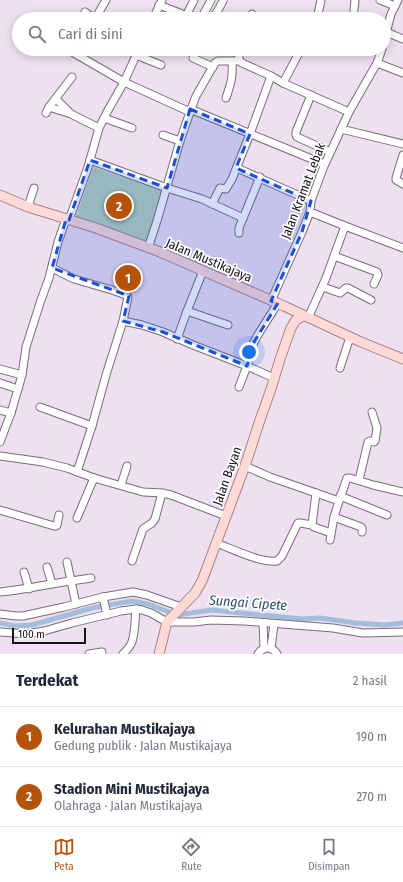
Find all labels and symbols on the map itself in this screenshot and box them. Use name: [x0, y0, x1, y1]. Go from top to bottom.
street label: Jalan Kramat Lebak: [278, 140, 329, 241]
pin: 2: [106, 191, 132, 221]
street label: Jalan Mustikajaya: [164, 235, 254, 285]
pin: 1: [115, 263, 141, 293]
your location: [239, 342, 259, 362]
street label: Jalan Bayan: [209, 445, 245, 507]
water label: Sungai Cipete: [207, 592, 288, 614]
scale bar: [12, 626, 86, 645]

